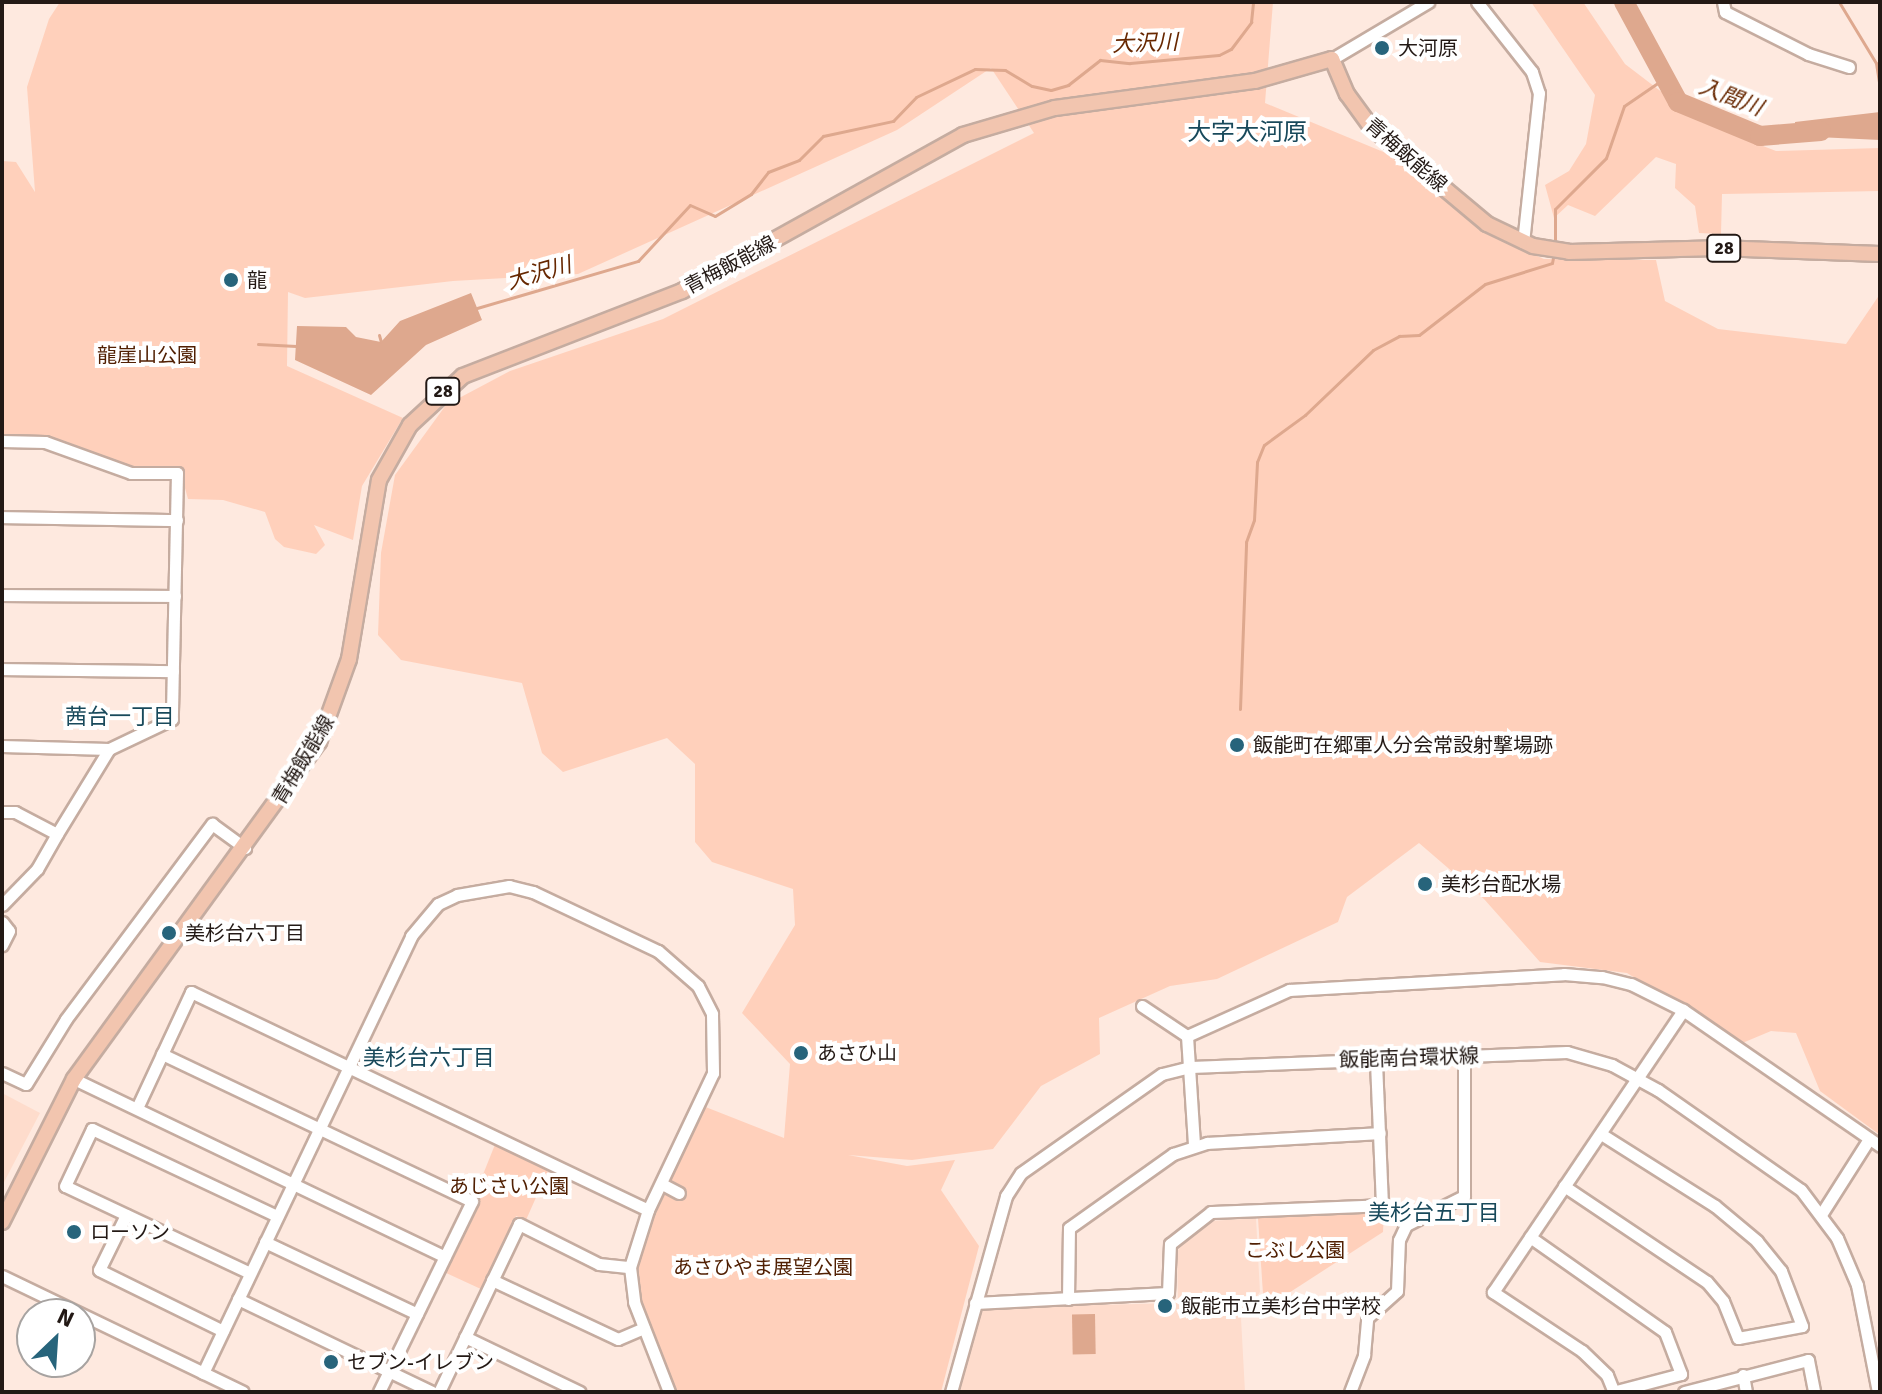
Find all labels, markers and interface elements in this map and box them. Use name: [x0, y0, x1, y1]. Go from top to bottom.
water label: 大沢川: [1112, 29, 1178, 57]
place label: 大河原: [1398, 36, 1458, 60]
marker: 大河原: [1373, 39, 1391, 57]
water label: 入間川: [1695, 73, 1767, 121]
street label: 青梅飯能線: [1360, 113, 1452, 197]
district label: 大字大河原: [1187, 119, 1307, 147]
street label: 青梅飯能線: [680, 231, 780, 299]
road number: 28: [1706, 234, 1742, 262]
water label: 大沢川: [504, 251, 574, 295]
place label: 龍: [247, 268, 267, 292]
marker: 龍: [222, 271, 240, 289]
park label: 龍崖山公園: [97, 343, 197, 367]
road number: 28: [425, 377, 461, 405]
district label: 茜台一丁目: [65, 704, 175, 730]
street label: 青梅飯能線: [267, 711, 339, 809]
place label: 飯能町在郷軍人分会常設射撃場跡: [1253, 733, 1553, 757]
marker: 飯能町在郷軍人分会常設射撃場跡: [1228, 736, 1246, 754]
place label: 美杉台配水場: [1441, 872, 1561, 896]
marker: 美杉台配水場: [1416, 875, 1434, 893]
place label: 美杉台六丁目: [185, 921, 305, 945]
marker: 美杉台六丁目: [160, 924, 178, 942]
place label: あさひ山: [817, 1041, 897, 1065]
marker: あさひ山: [792, 1044, 810, 1062]
street label: 飯能南台環状線: [1339, 1044, 1479, 1072]
district label: 美杉台六丁目: [363, 1045, 495, 1071]
park label: あじさい公園: [449, 1174, 569, 1198]
district label: 美杉台五丁目: [1368, 1200, 1500, 1226]
place label: ローソン: [90, 1220, 170, 1244]
marker: ローソン: [65, 1223, 83, 1241]
park label: こぶし公園: [1245, 1238, 1345, 1262]
park label: あさひやま展望公園: [673, 1255, 853, 1279]
place label: 飯能市立美杉台中学校: [1181, 1294, 1381, 1318]
marker: 飯能市立美杉台中学校: [1156, 1297, 1174, 1315]
north arrow: [16, 1298, 96, 1378]
text: N: [53, 1302, 78, 1333]
place label: セブン-イレブン: [347, 1350, 494, 1374]
marker: セブン-イレブン: [322, 1353, 340, 1371]

